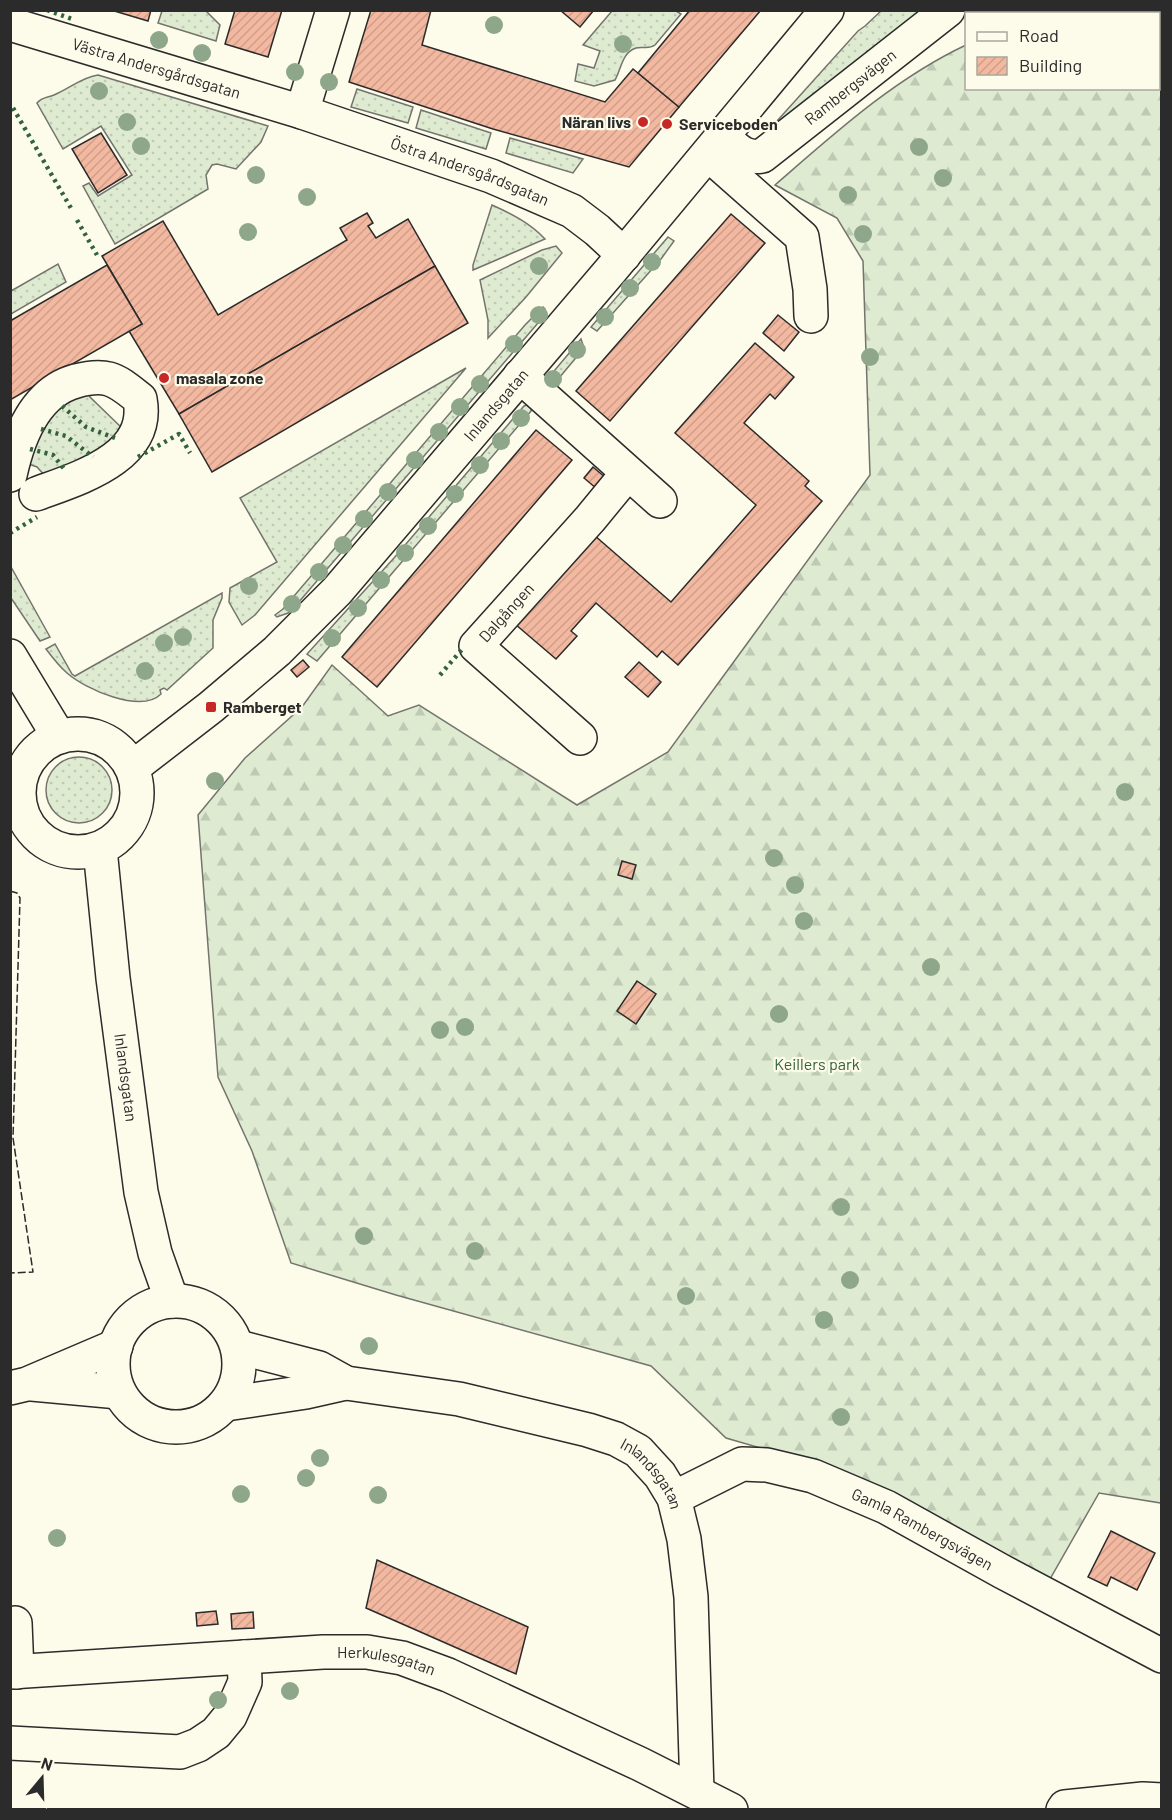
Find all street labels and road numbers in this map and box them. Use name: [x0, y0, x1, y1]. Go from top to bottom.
street label: Västra Andersgårdsgatan: [70, 33, 243, 102]
street label: Rambergsvägen: [800, 45, 899, 128]
street label: Östra Andersgårdsgatan: [388, 133, 552, 209]
street label: Inlandsgatan: [459, 365, 532, 444]
street label: Dalgången: [474, 579, 537, 645]
street label: Inlandsgatan: [111, 1032, 142, 1123]
street label: Inlandsgatan: [618, 1433, 686, 1511]
street label: Gamla Rambergsvägen: [849, 1484, 997, 1574]
street label: Herkulesgatan: [337, 1642, 438, 1679]

